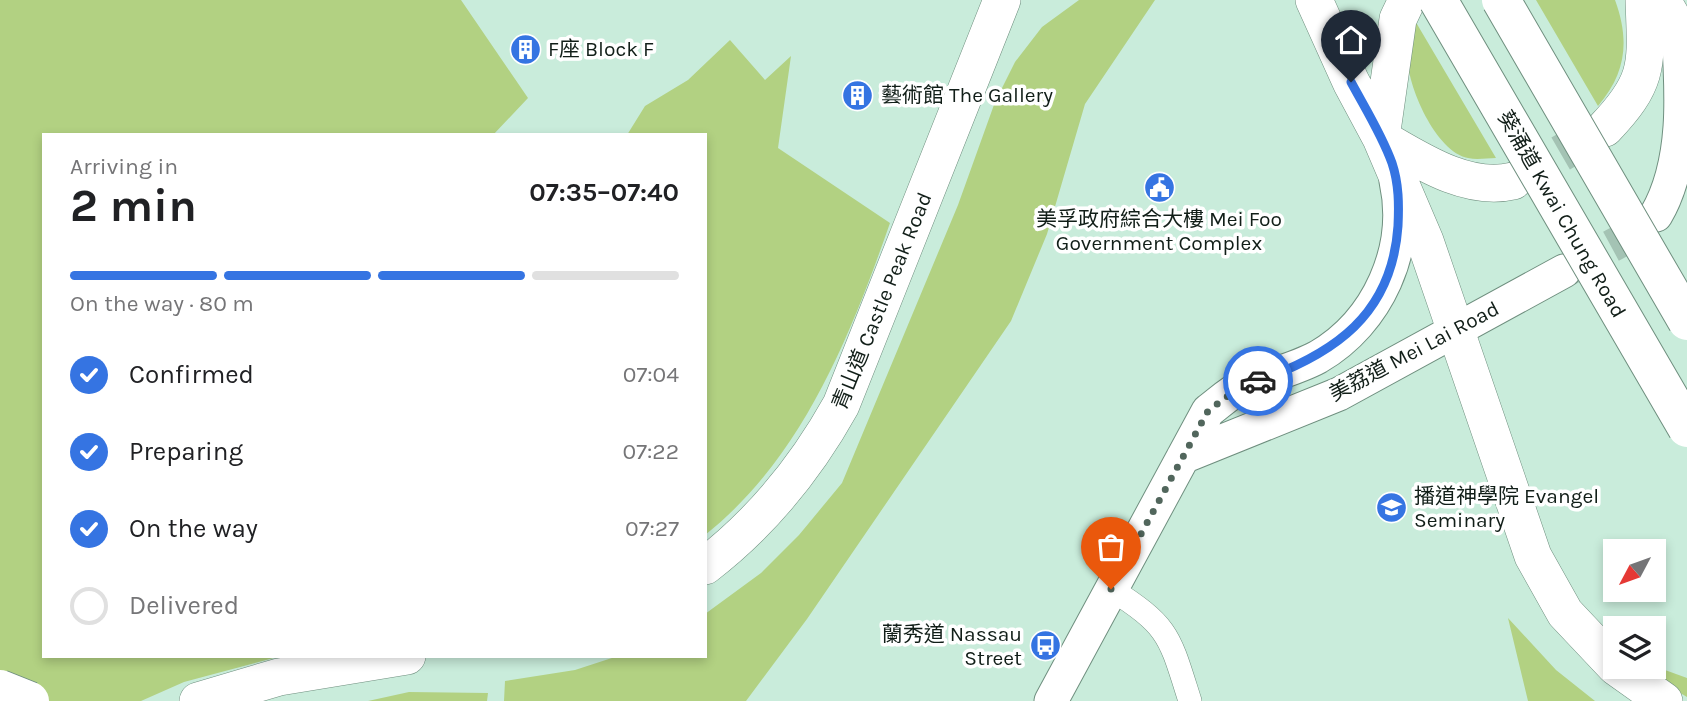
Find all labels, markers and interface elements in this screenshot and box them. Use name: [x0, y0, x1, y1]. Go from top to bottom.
pin: [1321, 10, 1381, 82]
icon: home: [1332, 21, 1370, 59]
building icon: F座 Block F: [508, 32, 542, 66]
place label: F座 Block F: [548, 37, 654, 61]
building icon: 藝術館 The Gallery: [841, 78, 875, 112]
place label: 藝術館 The Gallery: [881, 83, 1053, 107]
street label: 葵涌道 Kwai Chung Road: [1493, 106, 1631, 322]
text: Arriving in: [70, 153, 178, 180]
public building icon: 美孚政府綜合大樓 Mei Foo Government Complex: [1142, 170, 1176, 204]
text: 07:35–07:40: [529, 177, 679, 208]
text: 2 min: [70, 179, 197, 233]
street label: 青山道 Castle Peak Road: [827, 189, 937, 413]
place label: 美孚政府綜合大樓 Mei Foo Government Complex: [1036, 207, 1282, 255]
text: On the way · 80 m: [70, 290, 254, 317]
street label: 美荔道 Mei Lai Road: [1325, 296, 1503, 406]
courier: [1223, 346, 1293, 416]
icon: check: [70, 356, 108, 394]
text: Confirmed: [129, 359, 254, 390]
text: 07:04: [623, 361, 679, 388]
icon: car: [1239, 362, 1277, 400]
icon: check: [70, 433, 108, 471]
text: Preparing: [129, 436, 243, 467]
text: 07:22: [623, 438, 679, 465]
place label: 播道神學院 Evangel Seminary: [1414, 484, 1599, 532]
school or university icon: 播道神學院 Evangel Seminary: [1374, 491, 1408, 525]
icon: check: [70, 510, 108, 548]
text: On the way: [129, 513, 258, 544]
text: 07:27: [625, 515, 679, 542]
pin: [1081, 517, 1141, 589]
icon: bag: [1092, 528, 1130, 566]
north arrow: [1603, 539, 1666, 602]
map controls: [1603, 539, 1666, 679]
text: Delivered: [129, 590, 239, 621]
button: layers: [1603, 616, 1666, 679]
place label: 蘭秀道 Nassau Street: [882, 622, 1022, 670]
bus stop icon: 蘭秀道 Nassau Street: [1028, 629, 1062, 663]

